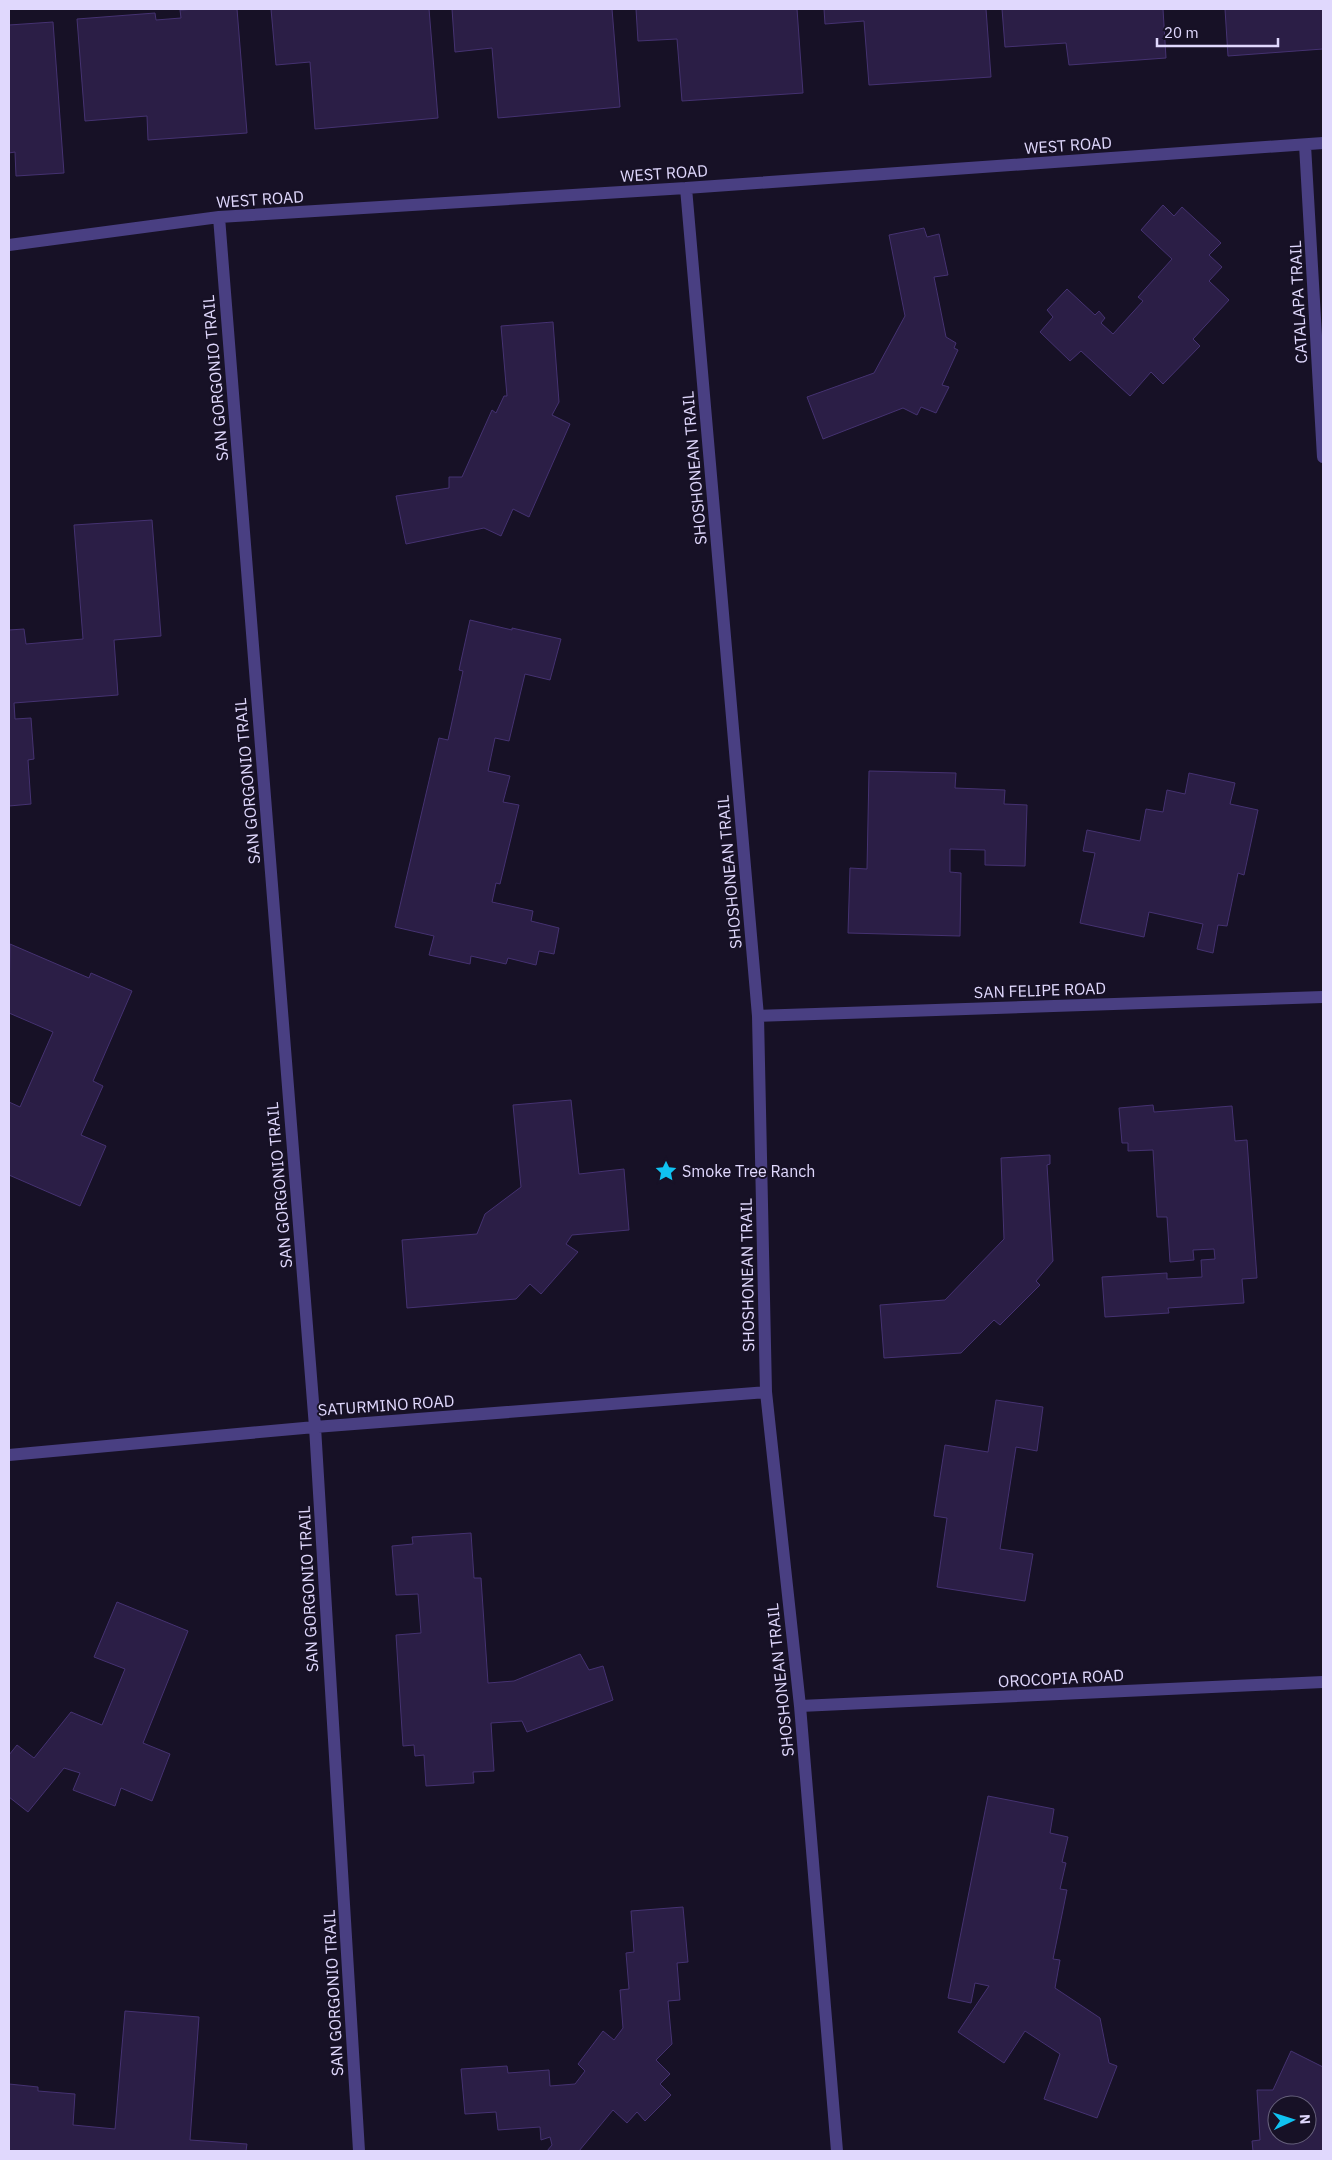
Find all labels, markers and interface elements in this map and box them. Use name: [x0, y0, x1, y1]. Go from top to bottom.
scale bar: [1157, 15, 1278, 47]
text: 20 m: [1164, 23, 1199, 42]
street label: WEST ROAD: [1024, 132, 1112, 158]
street label: WEST ROAD: [620, 160, 708, 186]
street label: WEST ROAD: [216, 186, 304, 212]
street label: CATALAPA TRAIL: [1285, 240, 1311, 364]
street label: SAN GORGONIO TRAIL: [198, 294, 232, 462]
street label: SHOSHONEAN TRAIL: [677, 390, 711, 546]
street label: SAN GORGONIO TRAIL: [230, 697, 264, 865]
street label: SHOSHONEAN TRAIL: [712, 794, 746, 950]
street label: SAN FELIPE ROAD: [974, 978, 1106, 1002]
street label: SAN GORGONIO TRAIL: [262, 1101, 296, 1269]
place icon: Smoke Tree Ranch: [653, 1158, 679, 1184]
place label: Smoke Tree Ranch: [682, 1161, 815, 1181]
street label: SHOSHONEAN TRAIL: [736, 1198, 758, 1352]
street label: SATURMINO ROAD: [317, 1390, 455, 1420]
street label: SAN GORGONIO TRAIL: [294, 1505, 322, 1673]
street label: SHOSHONEAN TRAIL: [762, 1602, 798, 1758]
street label: OROCOPIA ROAD: [998, 1665, 1124, 1691]
street label: SAN GORGONIO TRAIL: [319, 1909, 347, 2077]
north arrow: [1267, 2095, 1317, 2145]
text: N: [1296, 2113, 1314, 2125]

